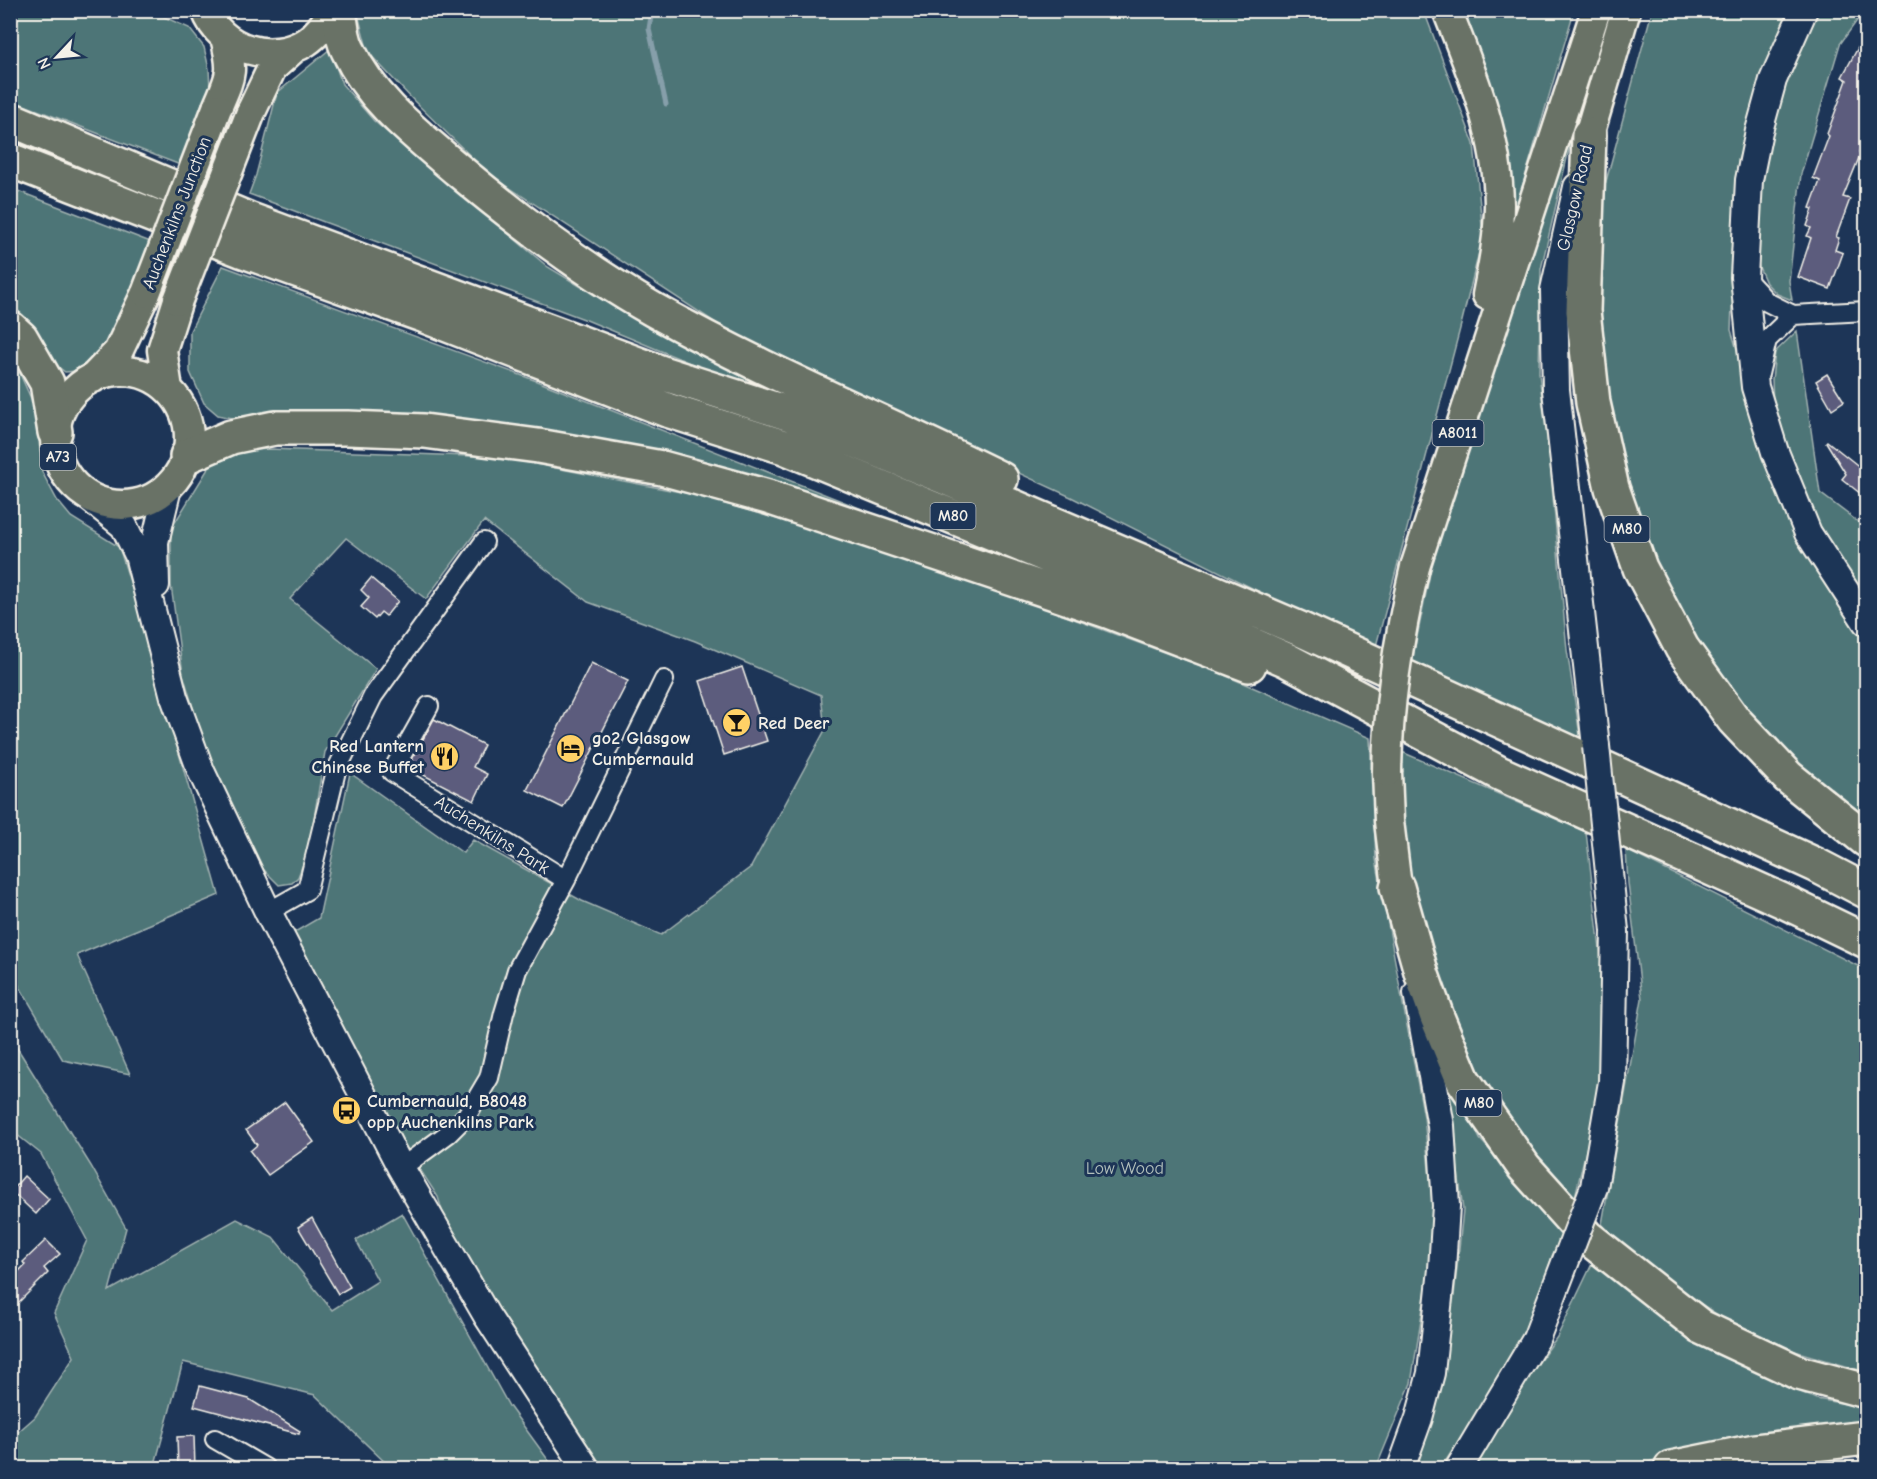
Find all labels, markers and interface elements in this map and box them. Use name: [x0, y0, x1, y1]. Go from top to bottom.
north arrow: [27, 27, 87, 87]
text: N: [34, 55, 55, 72]
street label: Auchenkilns Junction: [138, 134, 216, 292]
street label: Glasgow Road: [1553, 143, 1597, 253]
road number: A8011: [1432, 420, 1484, 446]
road number: A73: [40, 444, 76, 470]
road number: M80: [930, 503, 976, 529]
road number: M80: [1604, 516, 1650, 542]
bar icon: Red Deer: [721, 707, 753, 739]
place label: Red Deer: [758, 713, 830, 734]
place label: go2 Glasgow Cumbernauld: [592, 728, 694, 770]
hotel icon: go2 Glasgow Cumbernauld: [555, 732, 587, 764]
place label: Red Lantern Chinese Buffet: [312, 736, 425, 778]
restaurant icon: Red Lantern Chinese Buffet: [429, 740, 461, 772]
street label: Auchenkilns Park: [431, 791, 554, 879]
road number: M80: [1456, 1090, 1502, 1116]
place label: Cumbernauld, B8048 opp Auchenkilns Park: [367, 1091, 534, 1133]
bus stop icon: Cumbernauld, B8048 opp Auchenkilns Park: [330, 1095, 362, 1127]
park label: Low Wood: [1086, 1158, 1164, 1179]

